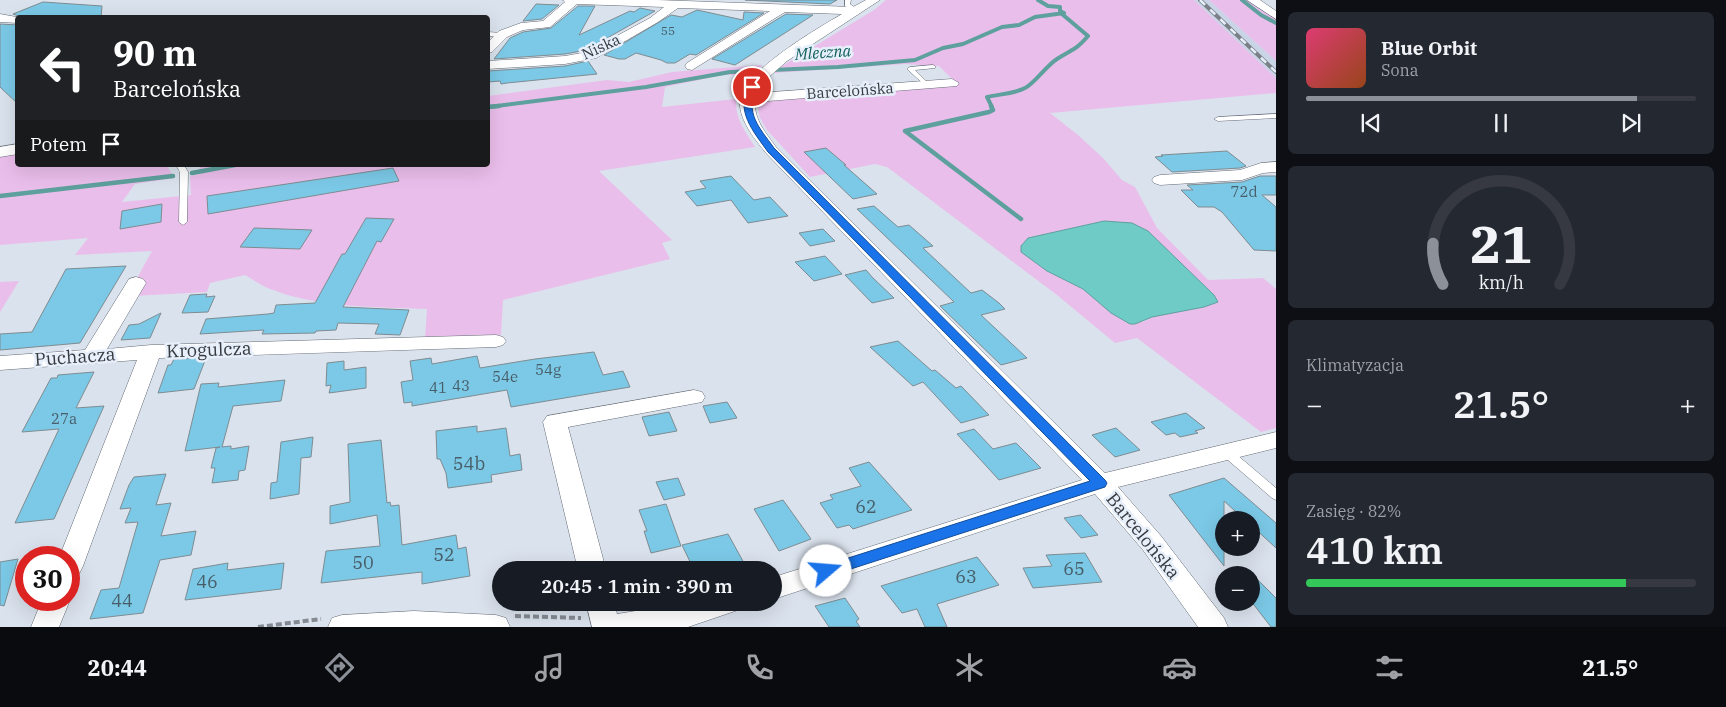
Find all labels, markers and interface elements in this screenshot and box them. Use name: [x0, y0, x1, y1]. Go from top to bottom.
house number: 55: [661, 23, 675, 38]
street label: Niska: [578, 29, 623, 64]
text: 90 m: [113, 30, 197, 76]
icon: left: [30, 35, 95, 100]
text: Blue Orbit: [1381, 36, 1477, 60]
water label: Mleczna: [793, 40, 852, 64]
text: Sona: [1381, 60, 1418, 80]
pin: [731, 66, 773, 108]
icon: arrive: [738, 73, 766, 101]
text: Barcelońska: [113, 74, 241, 103]
street label: Barcelońska: [806, 78, 894, 103]
icon: previous: [1357, 109, 1385, 137]
icon: pause: [1487, 109, 1515, 137]
icon: next: [1617, 109, 1645, 137]
icon: arrive: [97, 130, 125, 158]
text: Potem: [30, 132, 87, 156]
house number: 72d: [1230, 182, 1258, 201]
text: 21: [1470, 210, 1532, 277]
text: km/h: [1478, 271, 1524, 294]
street label: Krogulcza: [166, 337, 252, 362]
street label: Puchacza: [34, 342, 116, 371]
text: Klimatyzacja: [1306, 355, 1404, 375]
house number: 54g: [535, 360, 561, 379]
house number: 54e: [492, 367, 518, 386]
house number: 43: [452, 376, 470, 395]
house number: 41: [429, 378, 447, 397]
text: 21.5°: [1453, 379, 1549, 428]
text: −: [1306, 386, 1323, 423]
text: +: [1679, 386, 1696, 423]
house number: 27a: [51, 409, 77, 428]
house number: 54b: [453, 452, 485, 475]
street label: Barcelońska: [1101, 488, 1185, 584]
house number: 62: [855, 495, 877, 518]
text: Zasięg · 82%: [1306, 501, 1401, 521]
map controls: [1215, 511, 1260, 611]
button: +: [1215, 511, 1260, 556]
text: 410 km: [1306, 525, 1443, 574]
house number: 52: [433, 543, 455, 566]
position arrow: [799, 544, 851, 596]
speed limit sign: 30: [15, 546, 80, 611]
house number: 50: [352, 551, 374, 574]
house number: 65: [1063, 557, 1085, 580]
house number: 63: [955, 565, 977, 588]
button: −: [1215, 566, 1260, 611]
house number: 46: [196, 570, 218, 593]
text: 20:45 · 1 min · 390 m: [541, 574, 733, 598]
house number: 44: [111, 589, 133, 612]
icon: directions: [322, 650, 357, 685]
icon: music: [532, 650, 567, 685]
icon: phone: [742, 650, 777, 685]
icon: climate: [952, 650, 987, 685]
icon: car: [1162, 650, 1197, 685]
icon: filters: [1372, 650, 1407, 685]
text: 20:44: [88, 653, 147, 682]
text: 21.5°: [1582, 653, 1638, 682]

